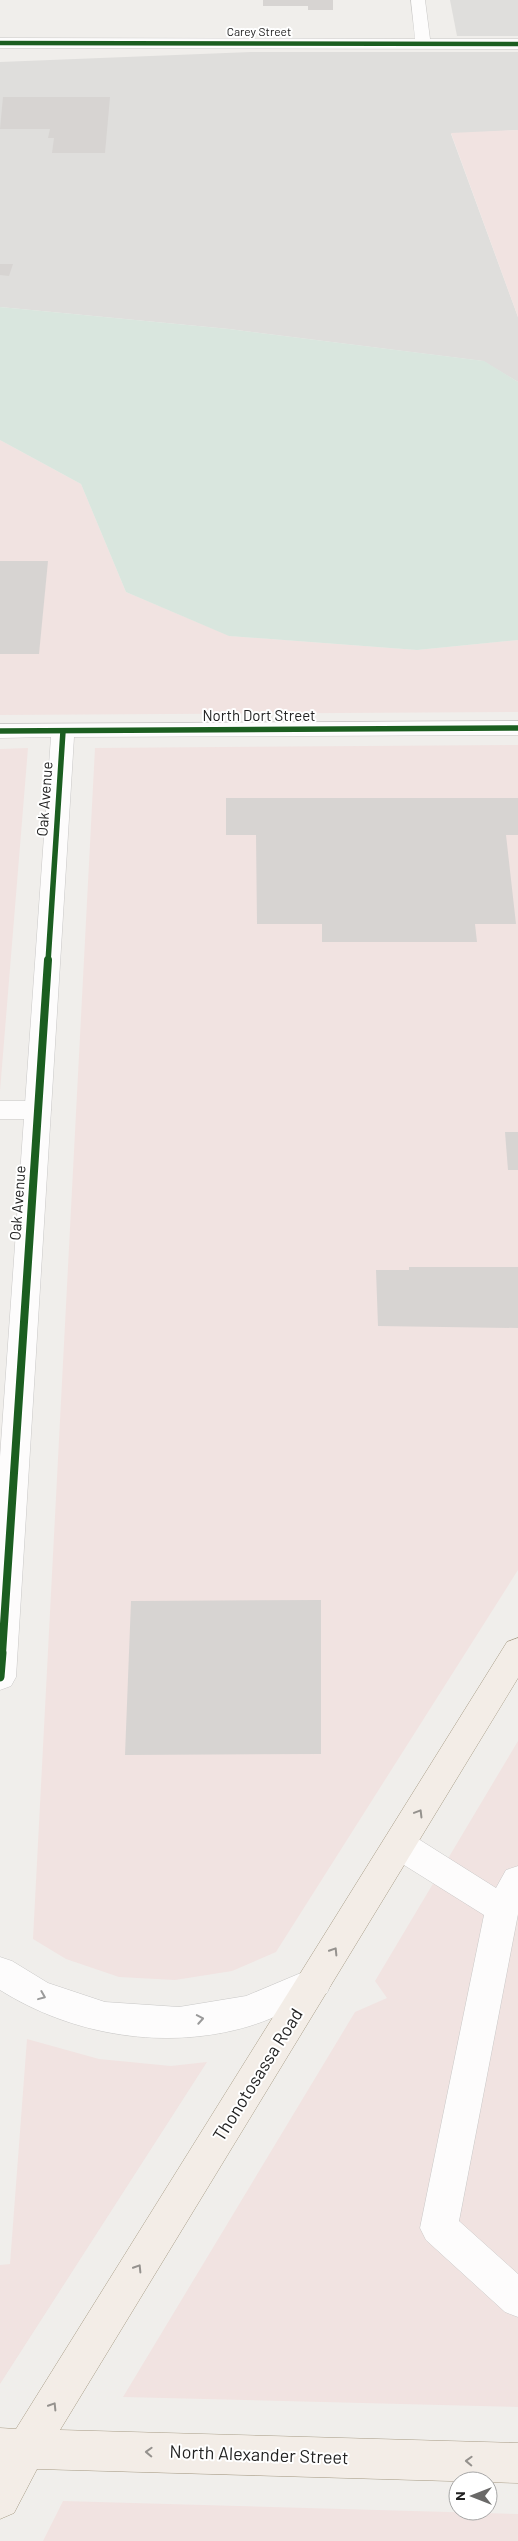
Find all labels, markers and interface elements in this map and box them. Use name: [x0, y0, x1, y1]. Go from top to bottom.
street label: Carey Street: [227, 24, 291, 38]
street label: North Dort Street: [202, 706, 316, 724]
street label: Oak Avenue: [32, 761, 56, 837]
street label: Oak Avenue: [5, 1165, 29, 1241]
one-way arrow: [413, 1809, 423, 1818]
one-way arrow: [328, 1948, 338, 1957]
one-way arrow: [37, 1990, 46, 2001]
street label: Thonotosassa Road: [207, 2004, 307, 2145]
one-way arrow: [196, 2015, 205, 2025]
one-way arrow: [132, 2264, 141, 2274]
one-way arrow: [46, 2403, 56, 2412]
street label: North Alexander Street: [169, 2440, 349, 2468]
one-way arrow: [145, 2446, 153, 2457]
one-way arrow: [465, 2456, 473, 2467]
north arrow: [448, 2471, 498, 2521]
text: N: [451, 2491, 468, 2501]

